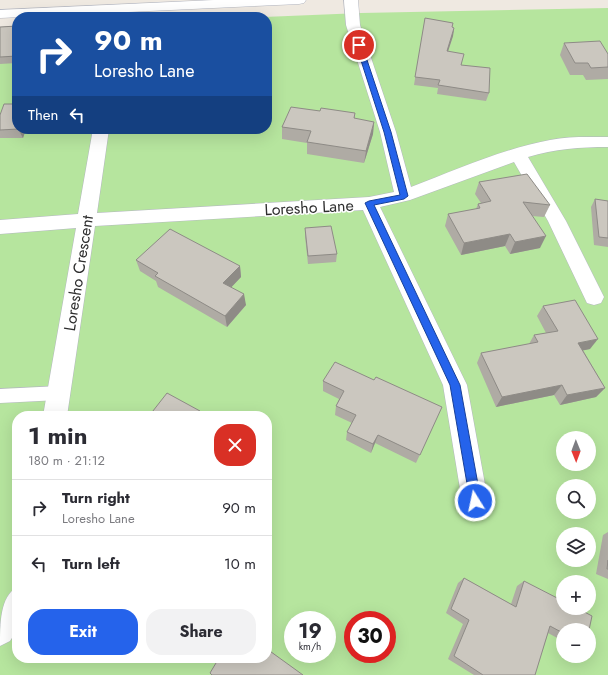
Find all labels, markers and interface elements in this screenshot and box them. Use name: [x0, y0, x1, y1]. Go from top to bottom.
text: 90 m: [94, 20, 163, 61]
icon: right: [28, 28, 80, 80]
pin: [342, 28, 376, 62]
icon: arrive: [348, 34, 370, 56]
text: Loresho Lane: [94, 58, 195, 84]
text: Then: [28, 104, 58, 126]
icon: left: [66, 104, 88, 126]
street label: Loresho Lane: [264, 194, 354, 221]
street label: Loresho Crescent: [58, 213, 99, 333]
text: 1 min: [28, 418, 88, 453]
button: close: [214, 424, 256, 466]
north arrow: [556, 431, 596, 471]
map controls: [556, 431, 596, 663]
text: 180 m · 21:12: [28, 451, 105, 470]
button: search: [556, 479, 596, 519]
position arrow: [454, 480, 496, 522]
text: Turn right: [62, 487, 130, 509]
icon: right: [28, 497, 50, 519]
text: 90 m: [222, 497, 256, 519]
text: Loresho Lane: [62, 509, 135, 528]
button: layers: [556, 527, 596, 567]
icon: left: [28, 553, 50, 575]
text: Turn left: [62, 553, 120, 575]
text: 10 m: [224, 553, 256, 575]
button: +: [556, 575, 596, 615]
button: Exit: [28, 609, 138, 655]
button: Share: [146, 609, 256, 655]
speed limit sign: 30: [344, 611, 396, 663]
text: 19: [298, 617, 322, 646]
button: −: [556, 623, 596, 663]
text: km/h: [299, 639, 321, 654]

